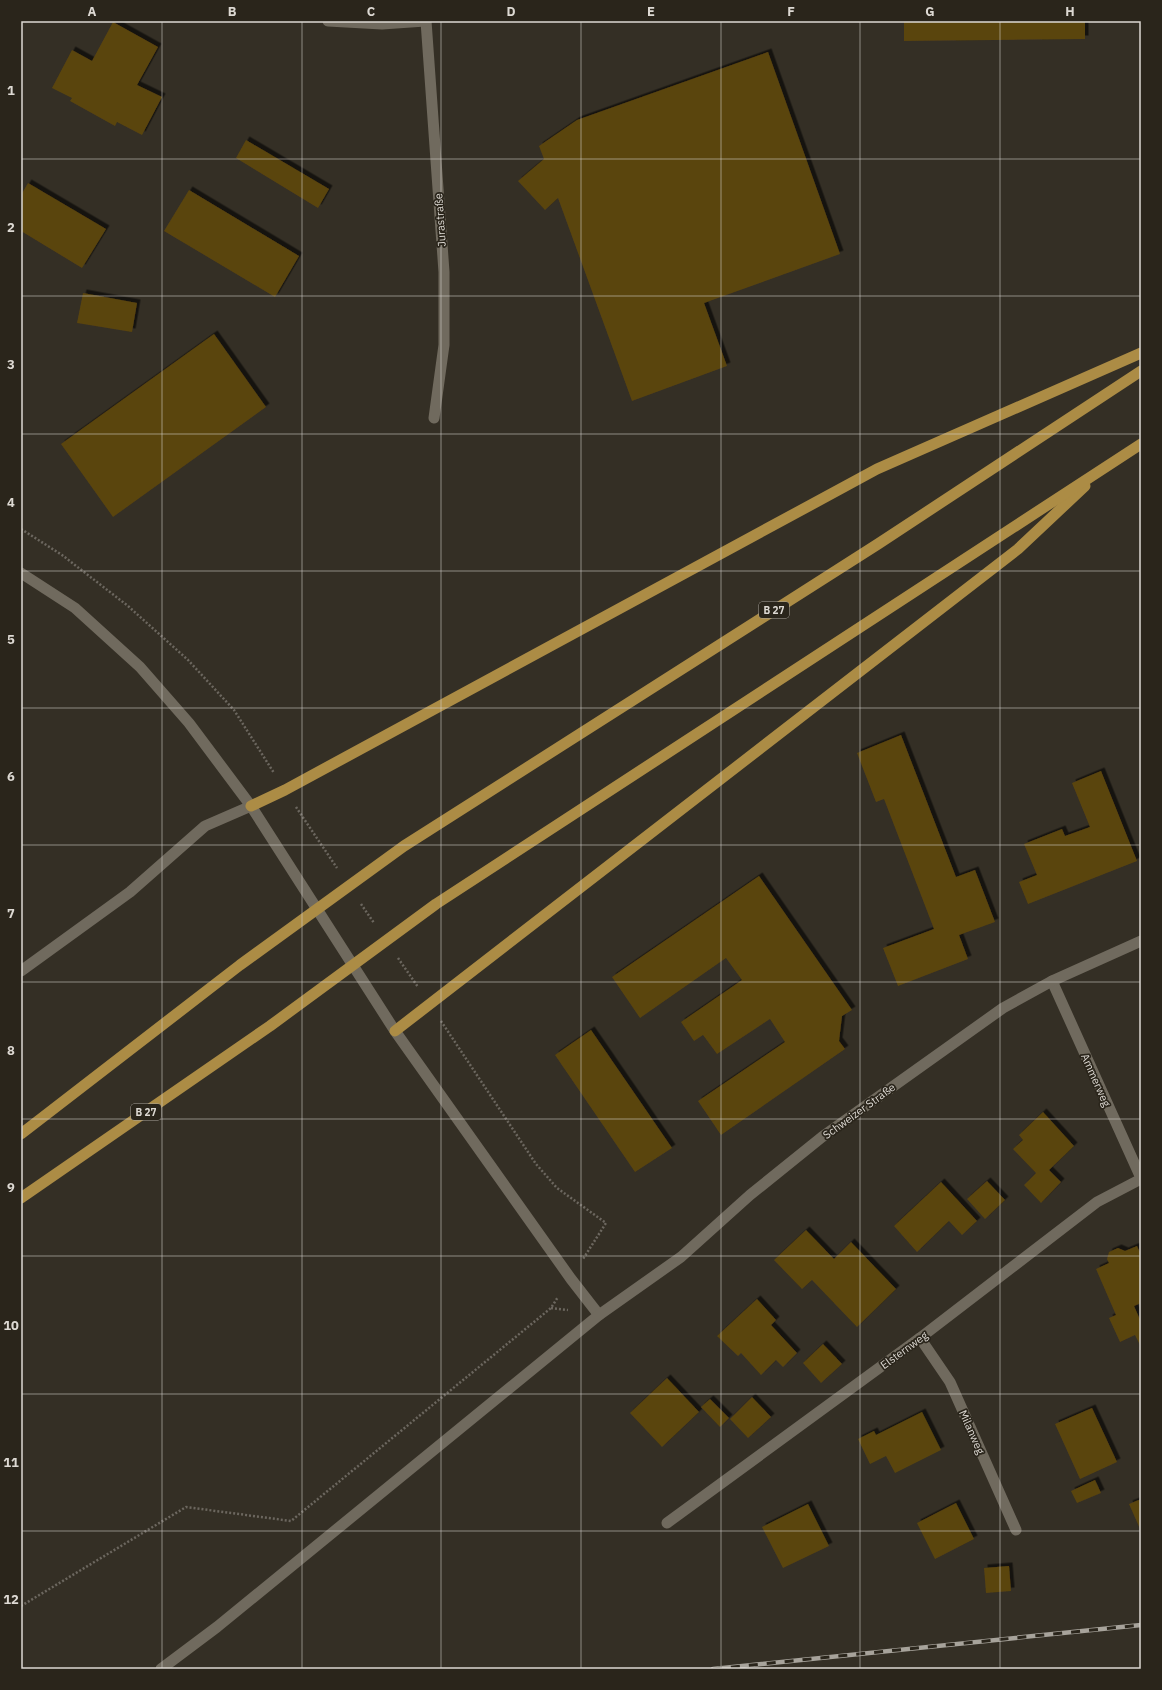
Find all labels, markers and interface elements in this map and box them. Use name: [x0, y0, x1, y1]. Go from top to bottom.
text: A: [88, 3, 97, 20]
text: B: [228, 3, 237, 20]
text: C: [367, 3, 376, 20]
text: D: [506, 3, 516, 20]
text: E: [647, 3, 655, 20]
text: F: [787, 3, 795, 20]
text: G: [925, 3, 935, 20]
text: H: [1065, 3, 1075, 20]
text: 1: [7, 82, 15, 99]
street label: Jurastraße: [431, 193, 449, 247]
text: 2: [7, 219, 15, 236]
text: 3: [7, 356, 15, 373]
text: 4: [7, 494, 15, 511]
road number: B 27: [759, 602, 789, 618]
text: 5: [7, 631, 15, 648]
text: 6: [7, 768, 15, 785]
text: 7: [7, 905, 15, 922]
text: 8: [7, 1042, 15, 1059]
street label: Ammerweg: [1078, 1051, 1114, 1109]
street label: Schweizer Straße: [820, 1080, 898, 1142]
road number: B 27: [131, 1104, 161, 1120]
text: 9: [7, 1179, 15, 1196]
text: 10: [3, 1317, 19, 1334]
street label: Elsternweg: [878, 1328, 931, 1372]
street label: Milanweg: [956, 1408, 988, 1456]
text: 11: [3, 1454, 19, 1471]
text: 12: [3, 1591, 19, 1608]

